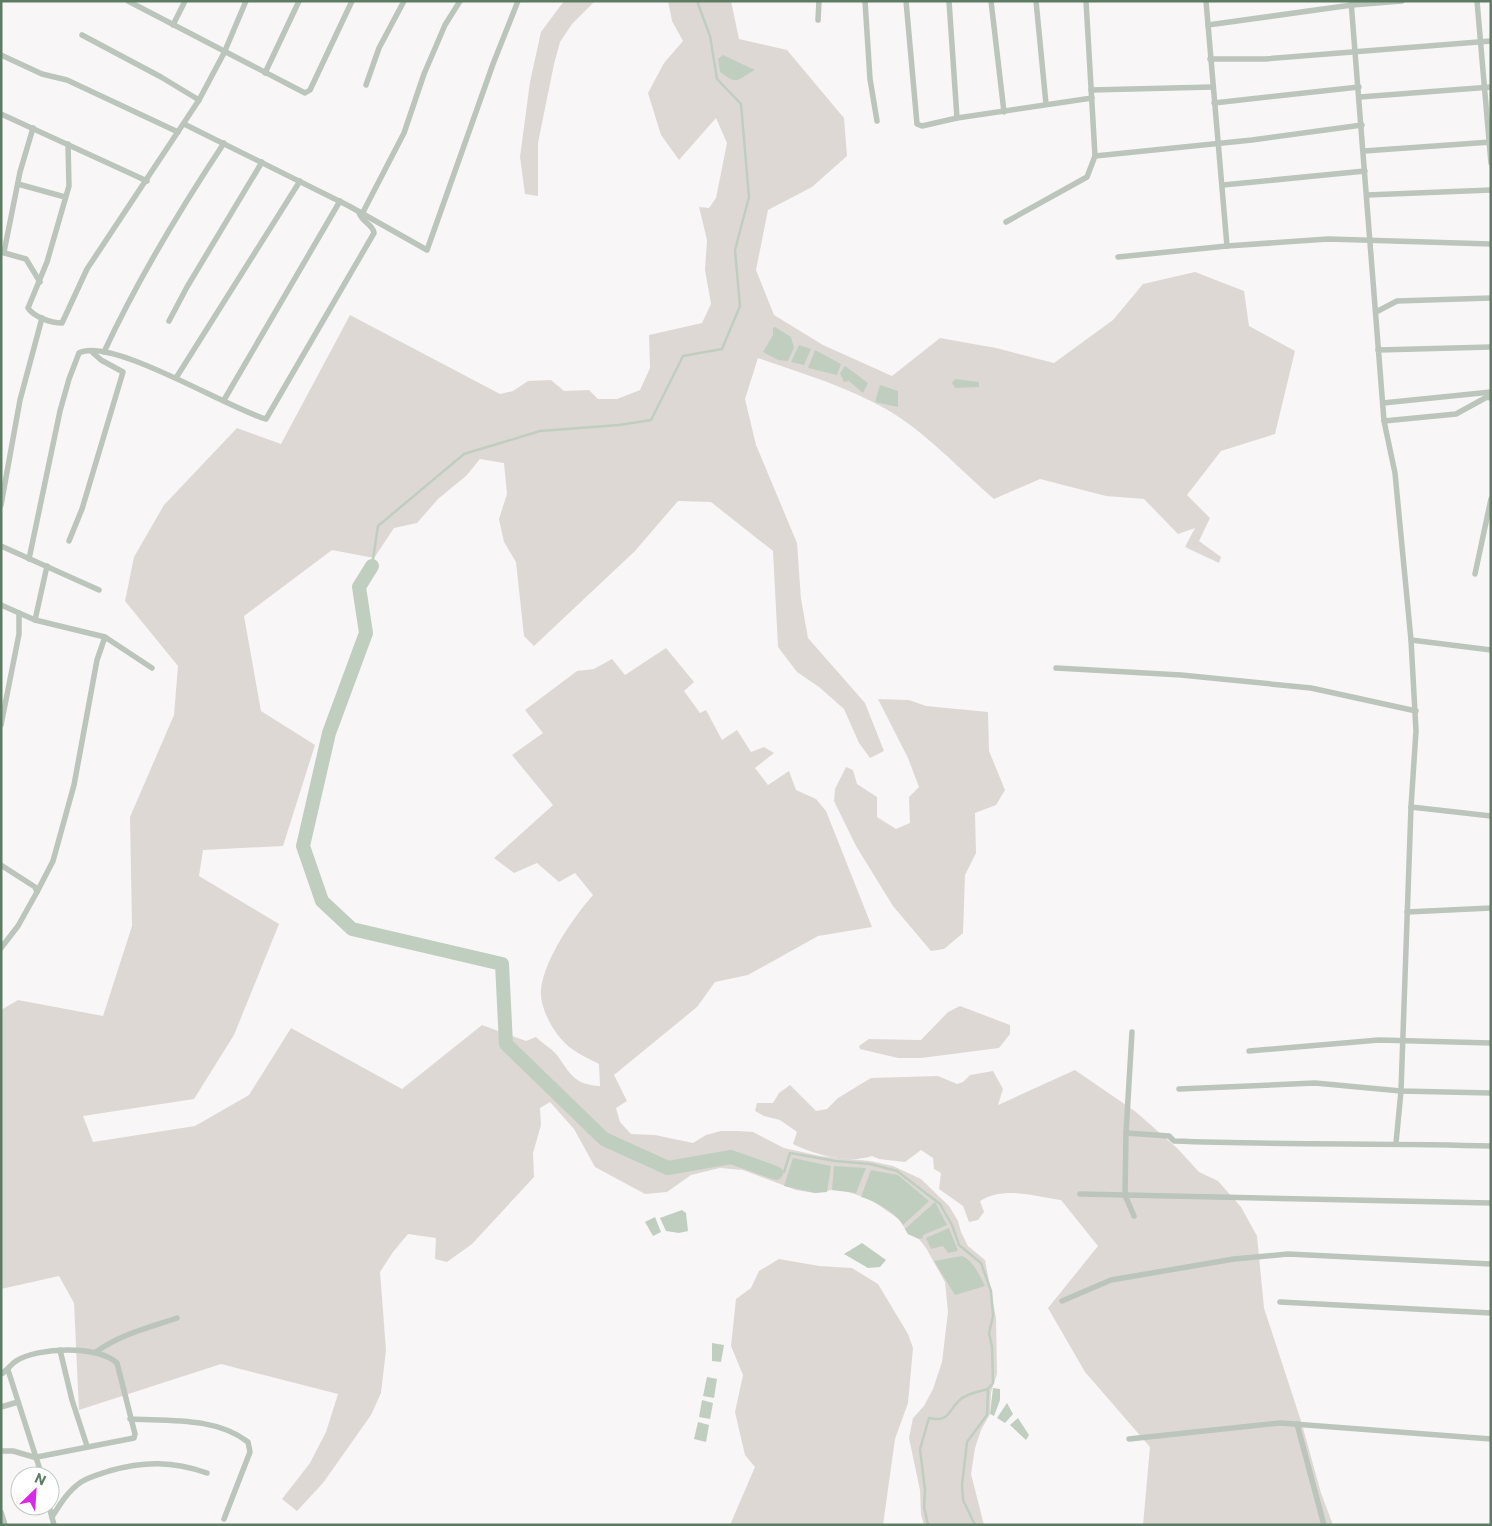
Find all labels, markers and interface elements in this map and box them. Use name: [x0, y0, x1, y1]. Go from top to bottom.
north arrow: [10, 1466, 60, 1516]
text: N: [32, 1469, 49, 1489]

